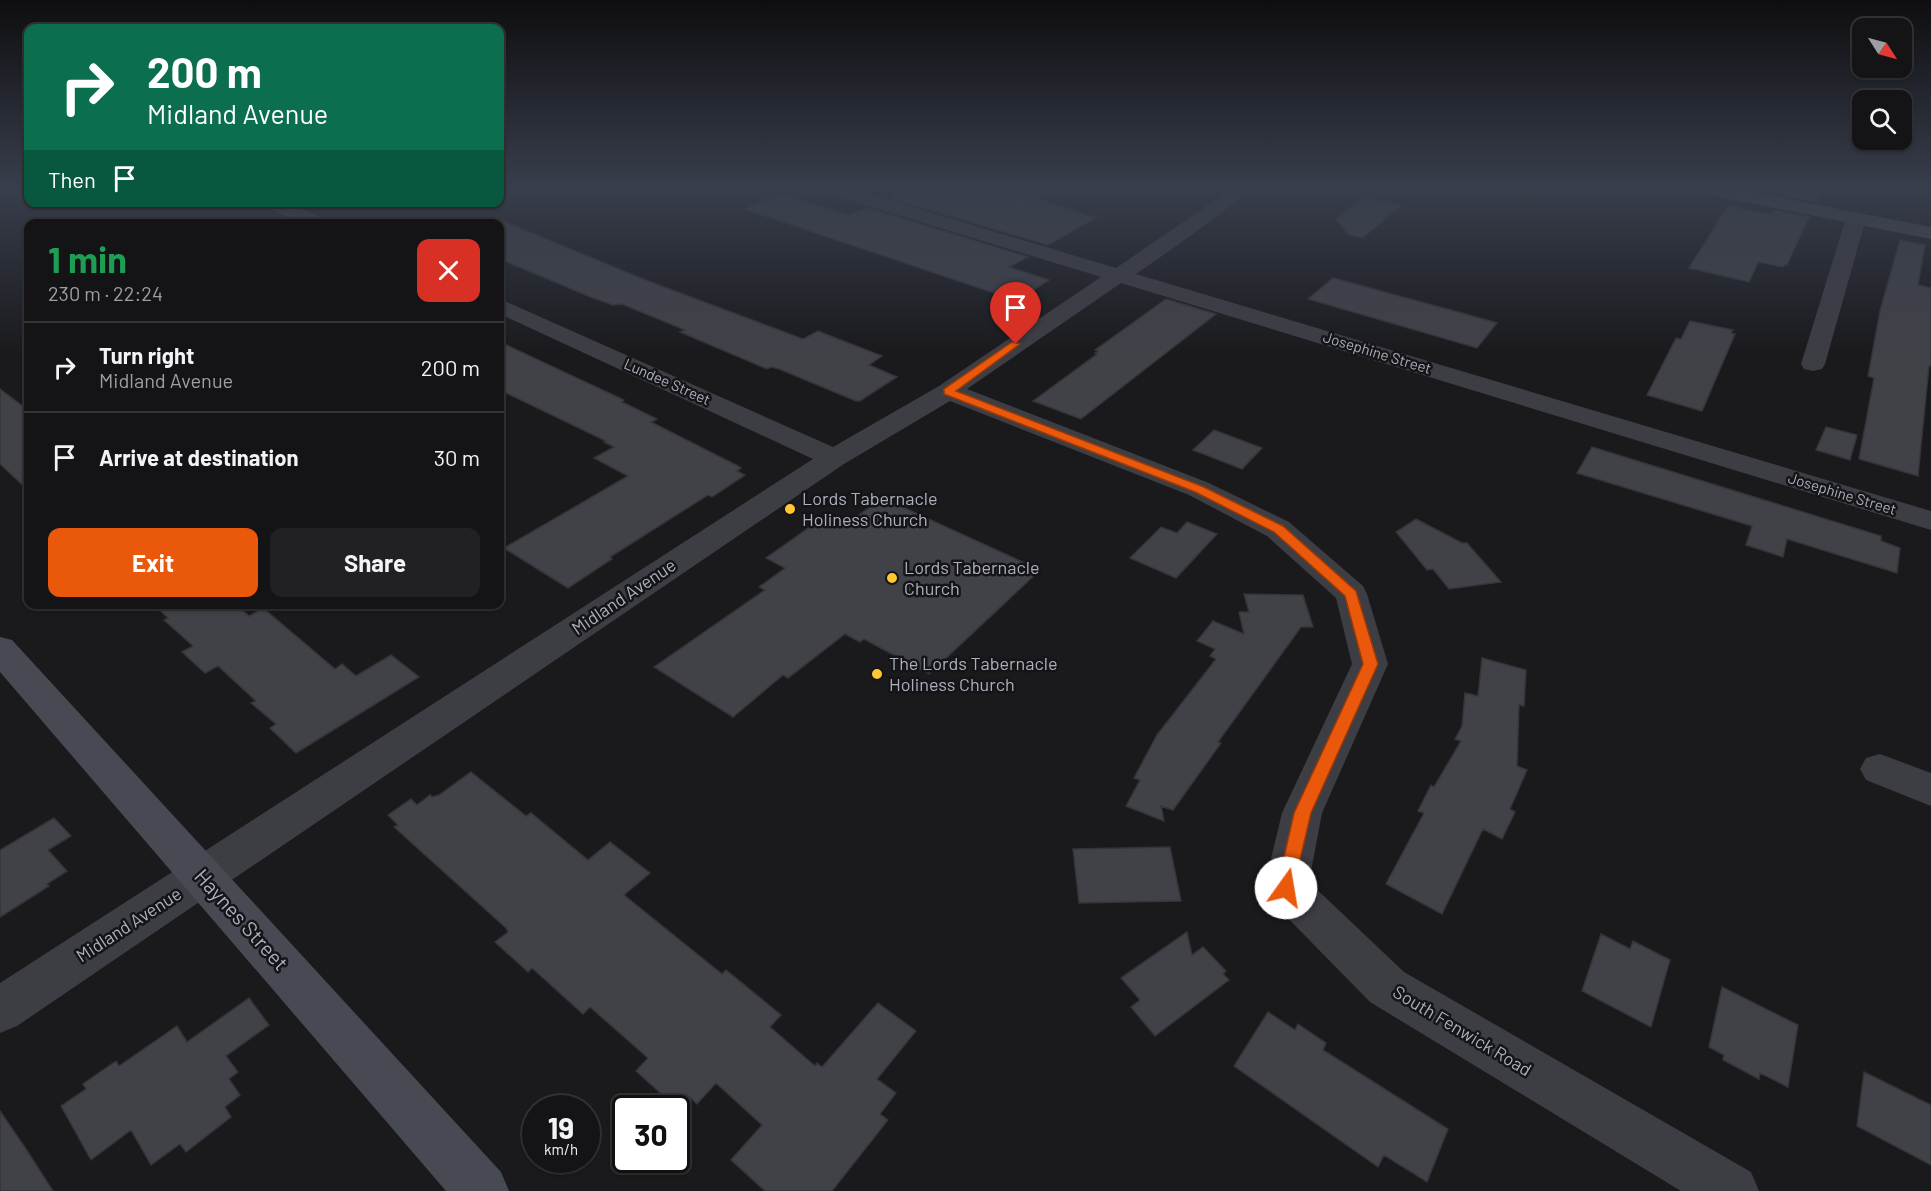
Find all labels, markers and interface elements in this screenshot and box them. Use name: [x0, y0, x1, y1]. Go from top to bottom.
north arrow: [1852, 18, 1912, 78]
map controls: [1852, 18, 1912, 150]
text: 200 m: [147, 46, 262, 96]
icon: right: [48, 48, 126, 126]
button: search: [1852, 90, 1912, 150]
text: Midland Avenue: [147, 97, 328, 129]
icon: arrive: [108, 162, 141, 195]
text: Then: [48, 166, 96, 192]
text: 1 min: [48, 237, 127, 280]
button: close: [417, 239, 480, 302]
text: 230 m · 22:24: [48, 281, 163, 305]
pin: [990, 282, 1041, 344]
icon: arrive: [999, 291, 1032, 324]
street label: Josephine Street: [1321, 327, 1434, 377]
text: Turn right: [99, 342, 194, 368]
icon: right: [48, 351, 81, 384]
text: 200 m: [421, 354, 480, 380]
street label: Lundee Street: [621, 354, 713, 408]
text: Midland Avenue: [99, 368, 233, 392]
icon: arrive: [48, 441, 81, 474]
text: Arrive at destination: [99, 444, 298, 470]
text: 30 m: [434, 444, 480, 470]
street label: Josephine Street: [1786, 468, 1899, 518]
place label: Lords Tabernacle Holiness Church: [802, 487, 938, 530]
marker: Lords Tabernacle Holiness Church: [783, 502, 797, 516]
button: Exit: [48, 528, 258, 597]
button: Share: [270, 528, 480, 597]
street label: Midland Avenue: [567, 553, 680, 639]
place label: Lords Tabernacle Church: [904, 556, 1040, 599]
marker: Lords Tabernacle Church: [885, 571, 899, 585]
place label: The Lords Tabernacle Holiness Church: [889, 652, 1058, 695]
marker: The Lords Tabernacle Holiness Church: [870, 667, 884, 681]
position arrow: [1254, 856, 1318, 920]
street label: Haynes Street: [190, 863, 294, 975]
street label: Midland Avenue: [72, 882, 185, 966]
street label: South Fenwick Road: [1389, 980, 1536, 1080]
speed limit sign: 30: [612, 1095, 690, 1173]
text: 19: [548, 1109, 574, 1145]
text: km/h: [544, 1140, 578, 1158]

